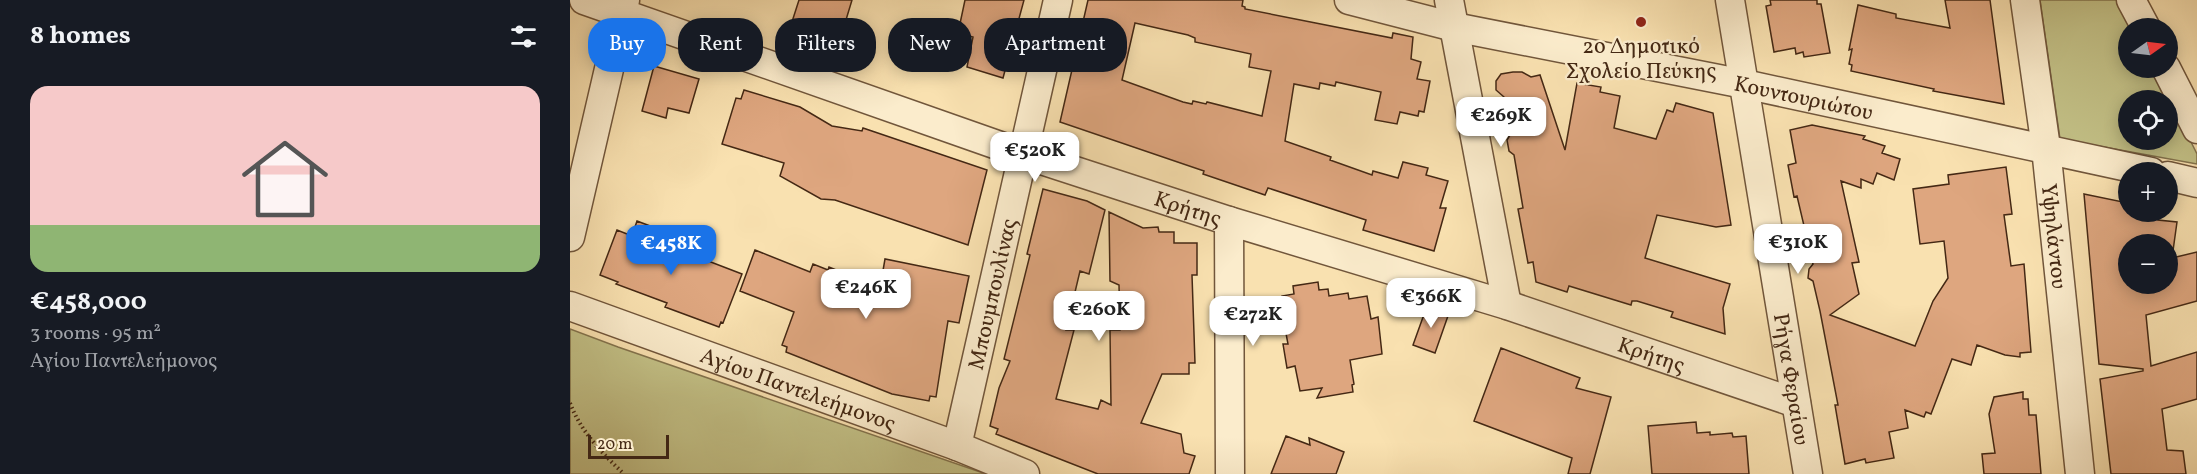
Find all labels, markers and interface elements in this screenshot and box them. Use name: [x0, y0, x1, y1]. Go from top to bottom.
marker: 2ο Δημοτικό Σχολείο Πεύκης: [1634, 15, 1648, 29]
text: 8 homes: [30, 18, 131, 54]
chip: Buy: [588, 18, 666, 72]
chip: Rent: [678, 18, 763, 72]
chip: Filters: [775, 18, 876, 72]
chip: New: [888, 18, 972, 72]
chip: Apartment: [984, 18, 1127, 72]
north arrow: [2118, 18, 2178, 78]
map controls: [2118, 18, 2178, 294]
icon: filters: [507, 20, 540, 53]
place label: 2ο Δημοτικό Σχολείο Πεύκης: [1566, 32, 1716, 88]
street label: Κουντουριώτου: [1731, 69, 1875, 129]
button: locate: [2118, 90, 2178, 150]
pin: €269K: [1459, 97, 1543, 148]
text: €269K: [1470, 102, 1532, 130]
icon: home: [231, 125, 339, 233]
pin: €520K: [993, 132, 1077, 183]
text: €520K: [1004, 137, 1066, 165]
button: +: [2118, 162, 2178, 222]
street label: Υψηλάντου: [2032, 182, 2074, 290]
street label: Κρήτης: [1150, 185, 1225, 236]
street label: Μπουμπουλίνας: [962, 216, 1026, 373]
pin: €310K: [1756, 224, 1840, 275]
pin: €458K: [629, 225, 713, 276]
text: €310K: [1768, 229, 1828, 257]
text: €458K: [640, 230, 702, 258]
button: −: [2118, 234, 2178, 294]
pin: €246K: [824, 269, 908, 320]
text: €246K: [835, 274, 897, 302]
pin: €366K: [1389, 278, 1473, 329]
text: €366K: [1400, 283, 1462, 311]
text: €458,000: [30, 284, 147, 320]
pin: €260K: [1057, 291, 1141, 342]
text: €260K: [1068, 296, 1130, 324]
pin: €272K: [1211, 296, 1295, 347]
text: €272K: [1223, 301, 1283, 329]
street label: Ρήγα Φεραίου: [1764, 311, 1816, 448]
text: 3 rooms · 95 m²: [30, 320, 161, 348]
street label: Κρήτης: [1613, 331, 1689, 382]
street label: Αγίου Παντελεήμονος: [695, 341, 900, 441]
text: Αγίου Παντελεήμονος: [30, 348, 217, 376]
scale bar: [588, 432, 669, 460]
text: 20 m: [597, 434, 632, 456]

